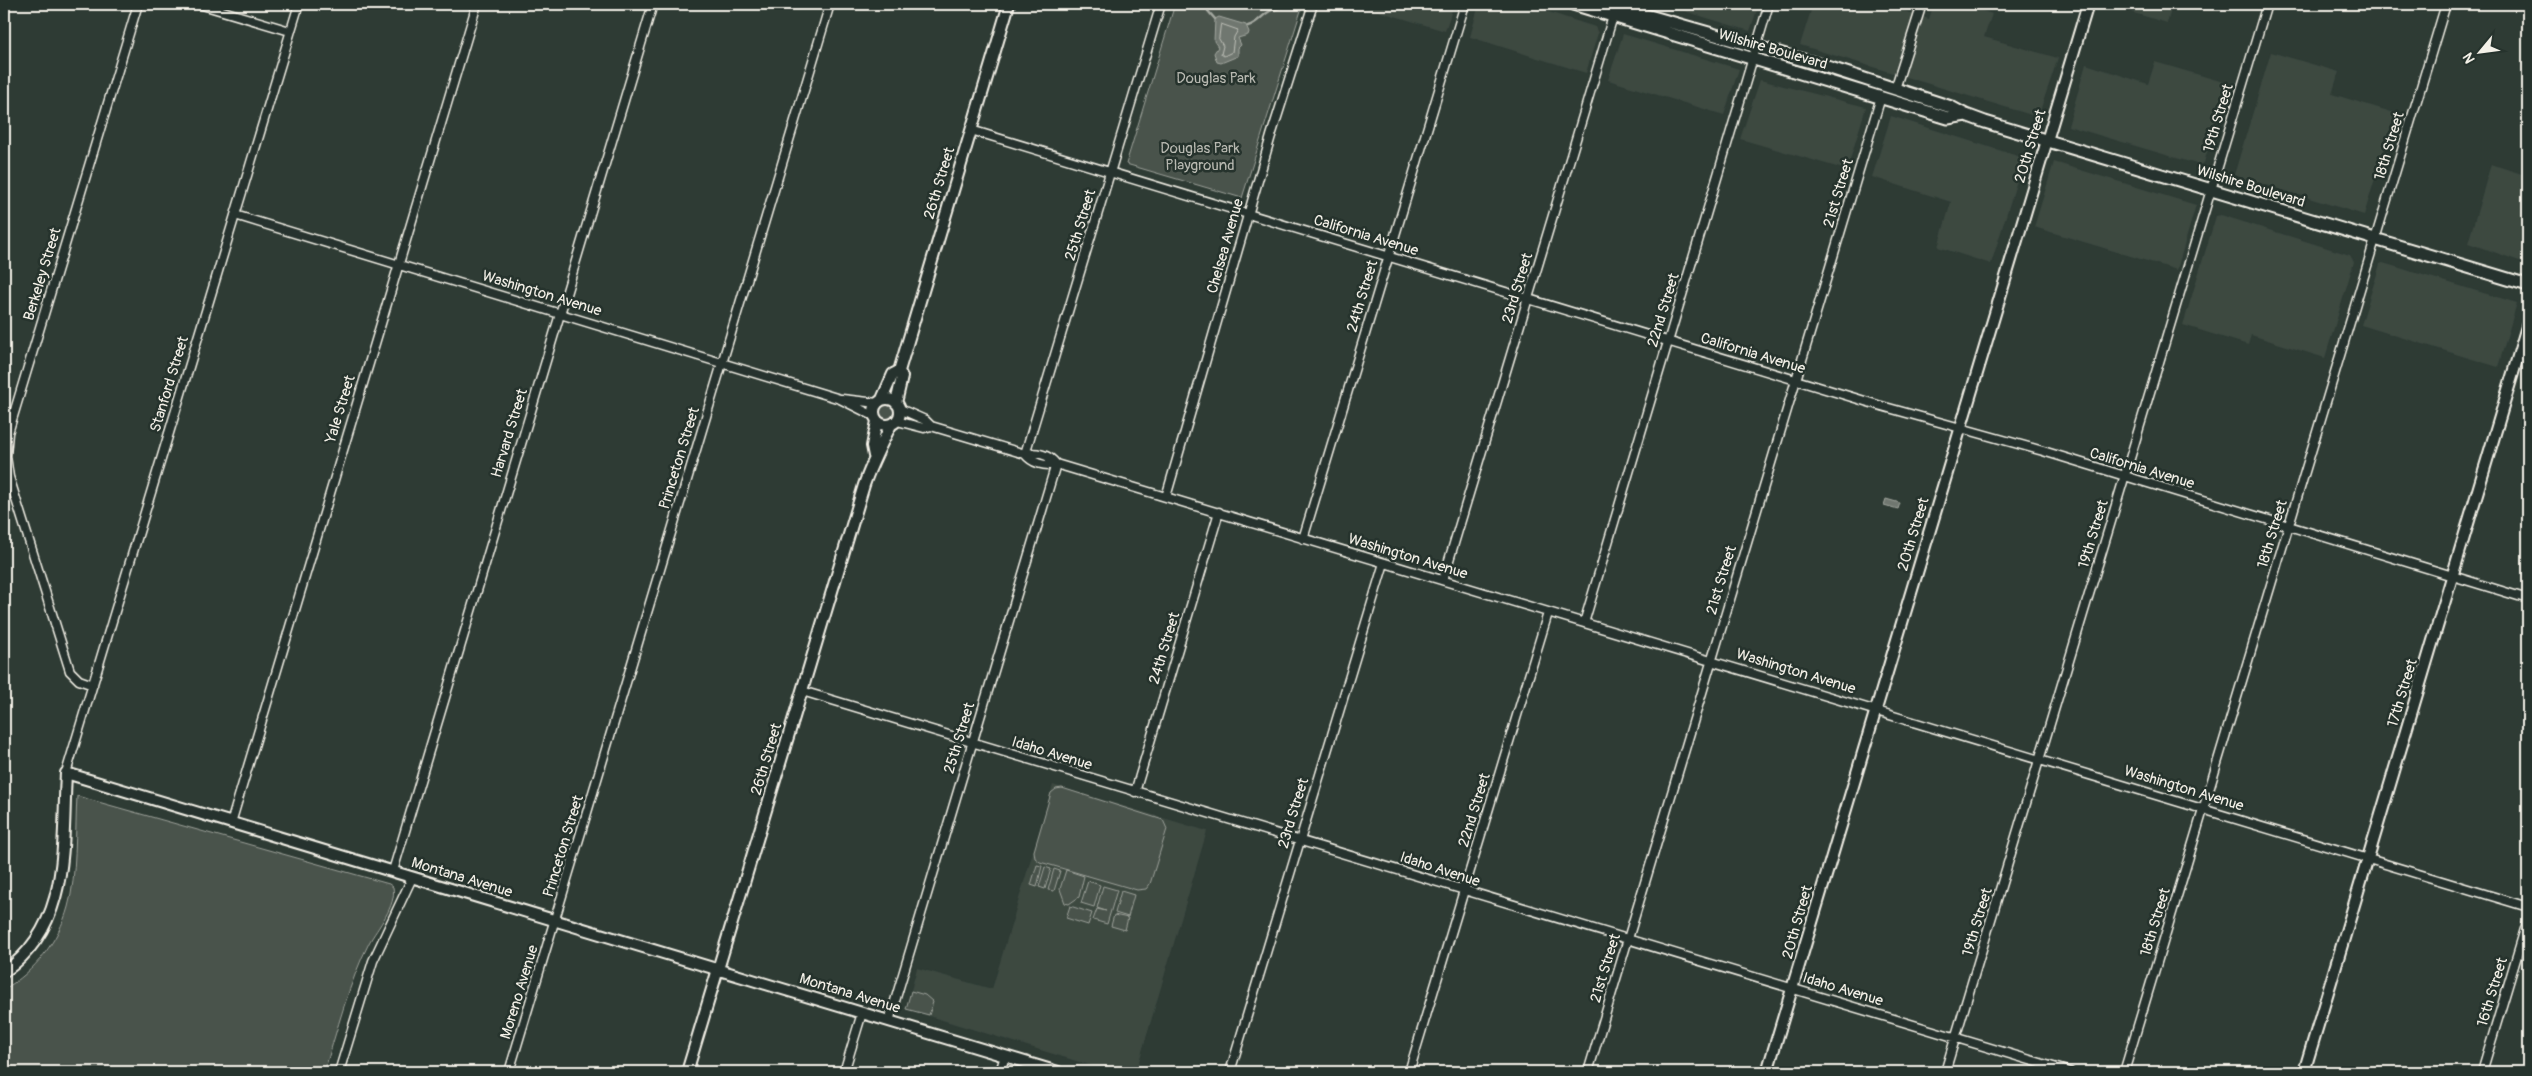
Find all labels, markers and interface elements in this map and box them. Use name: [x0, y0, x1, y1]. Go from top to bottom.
street label: Wilshire Boulevard: [1716, 25, 1830, 74]
north arrow: [2454, 28, 2504, 78]
text: N: [2459, 50, 2479, 66]
park label: Douglas Park: [1176, 69, 1256, 88]
street label: 19th Street: [2199, 81, 2238, 155]
street label: 20th Street: [2010, 106, 2051, 185]
street label: 18th Street: [2370, 109, 2409, 183]
park label: Douglas Park Playground: [1160, 139, 1240, 175]
street label: 26th Street: [920, 144, 960, 221]
street label: 21st Street: [1819, 156, 1858, 230]
street label: Wilshire Boulevard: [2194, 161, 2307, 212]
street label: 25th Street: [1061, 186, 1101, 263]
street label: Chelsea Avenue: [1203, 196, 1248, 296]
street label: California Avenue: [1311, 211, 1421, 261]
street label: Berkeley Street: [19, 224, 66, 323]
street label: 23rd Street: [1498, 250, 1537, 326]
street label: 24th Street: [1343, 257, 1383, 334]
street label: Washington Avenue: [480, 266, 605, 321]
street label: 22nd Street: [1643, 270, 1684, 350]
street label: California Avenue: [1698, 329, 1808, 379]
street label: Stanford Street: [146, 333, 193, 434]
street label: Yale Street: [321, 372, 360, 446]
street label: Harvard Street: [487, 386, 532, 480]
street label: Princeton Street: [655, 404, 704, 511]
street label: California Avenue: [2087, 444, 2197, 494]
street label: 20th Street: [1893, 494, 1934, 573]
street label: 19th Street: [2074, 497, 2113, 571]
street label: 18th Street: [2253, 497, 2292, 571]
street label: Washington Avenue: [1346, 529, 1471, 584]
street label: 21st Street: [1702, 543, 1741, 617]
street label: 24th Street: [1145, 609, 1185, 686]
street label: Washington Avenue: [1734, 644, 1859, 699]
street label: 17th Street: [2383, 656, 2422, 730]
street label: 25th Street: [940, 699, 980, 776]
street label: 26th Street: [747, 720, 787, 797]
street label: Idaho Avenue: [1009, 732, 1095, 775]
street label: Washington Avenue: [2122, 761, 2247, 816]
street label: 22nd Street: [1454, 770, 1495, 850]
street label: 23rd Street: [1274, 775, 1313, 851]
street label: Princeton Street: [539, 792, 588, 899]
street label: Idaho Avenue: [1397, 848, 1483, 892]
street label: Montana Avenue: [409, 853, 515, 902]
street label: 20th Street: [1778, 882, 1817, 961]
street label: 19th Street: [1958, 885, 1997, 959]
street label: 18th Street: [2136, 885, 2175, 959]
street label: 21st Street: [1586, 931, 1625, 1005]
street label: Moreno Avenue: [496, 942, 543, 1041]
street label: 16th Street: [2473, 954, 2512, 1029]
street label: Idaho Avenue: [1800, 968, 1886, 1011]
street label: Montana Avenue: [797, 969, 903, 1018]

